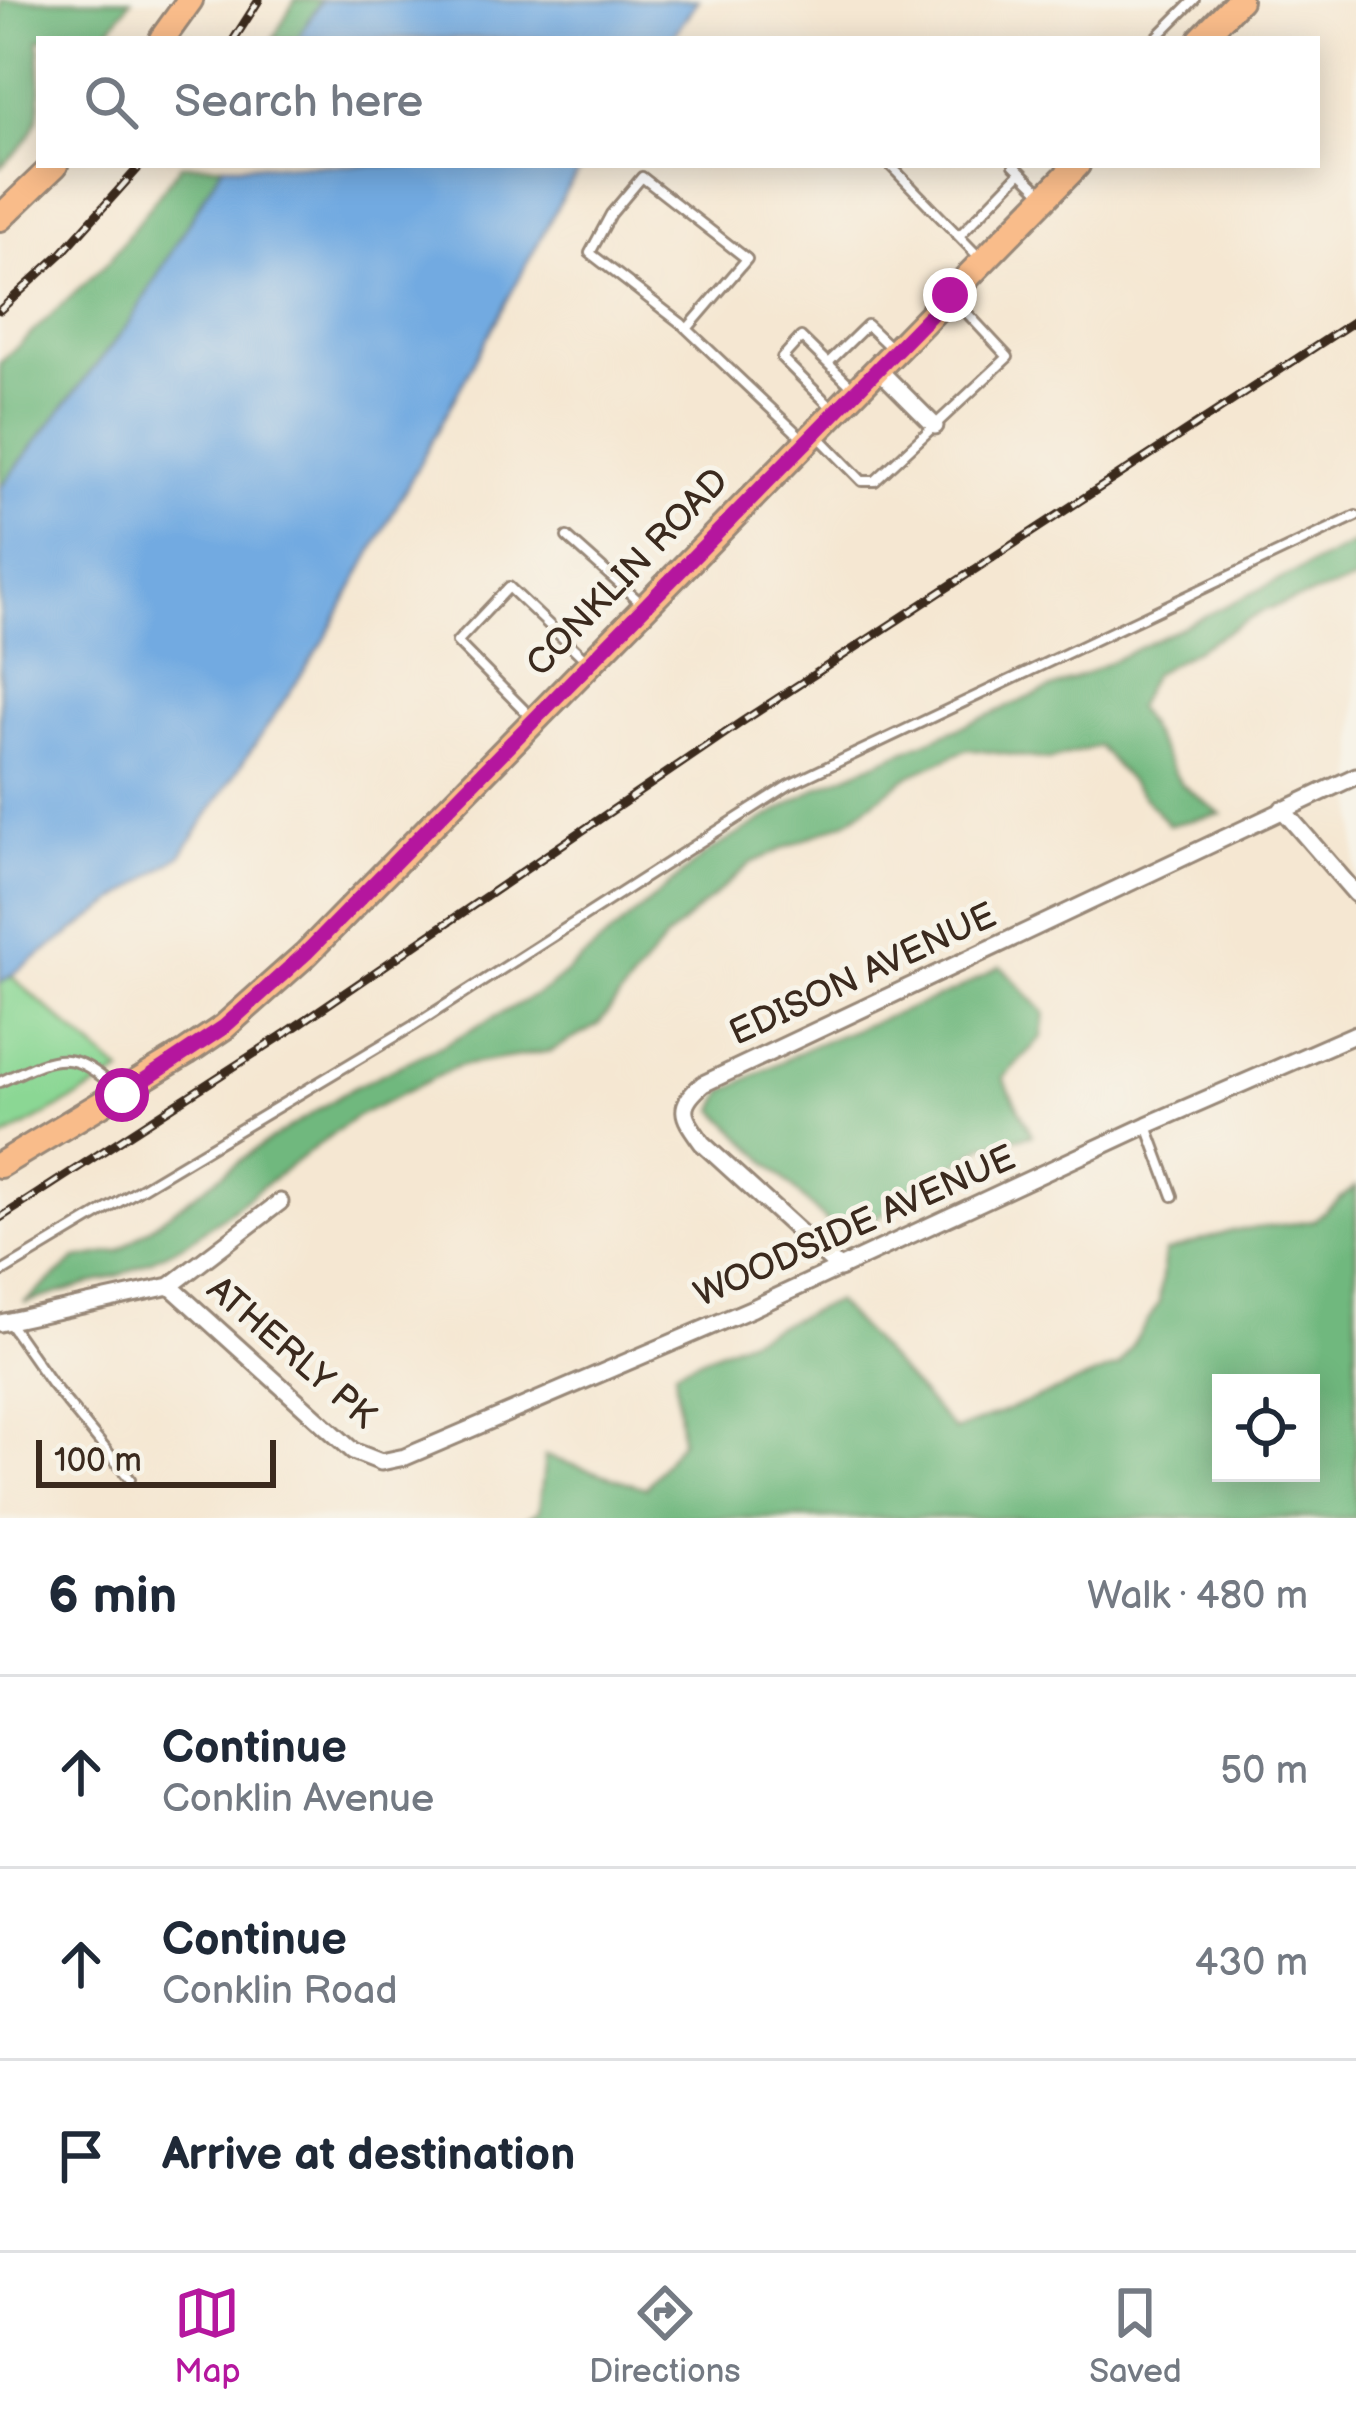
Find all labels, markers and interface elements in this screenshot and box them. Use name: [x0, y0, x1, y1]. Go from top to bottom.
search box: [36, 36, 1320, 168]
icon: search: [78, 69, 144, 135]
text: Search here: [174, 75, 423, 130]
route end: [923, 268, 977, 322]
street label: CONKLIN ROAD: [518, 460, 738, 686]
street label: EDISON AVENUE: [723, 894, 1003, 1056]
route start: [95, 1068, 149, 1122]
street label: WOODSIDE AVENUE: [688, 1137, 1022, 1317]
street label: ATHERLY PK: [198, 1268, 385, 1438]
map controls: [1212, 1374, 1320, 1482]
button: locate: [1212, 1374, 1320, 1482]
scale bar: [36, 1434, 276, 1487]
text: 100 m: [54, 1441, 142, 1481]
text: 6 min: [48, 1566, 177, 1627]
text: Walk · 480 m: [1087, 1573, 1308, 1620]
text: Continue: [162, 1721, 347, 1776]
icon: ahead: [48, 1739, 114, 1805]
text: 50 m: [1220, 1748, 1308, 1795]
text: Conklin Avenue: [162, 1776, 434, 1823]
text: Continue: [162, 1913, 347, 1968]
icon: ahead: [48, 1931, 114, 1997]
text: 430 m: [1195, 1940, 1308, 1987]
text: Conklin Road: [162, 1968, 398, 2015]
icon: arrive: [48, 2123, 114, 2189]
text: Arrive at destination: [162, 2128, 575, 2183]
tab: Map: [174, 2280, 241, 2392]
tab: Directions: [589, 2280, 741, 2392]
tab: Saved: [1089, 2280, 1182, 2392]

